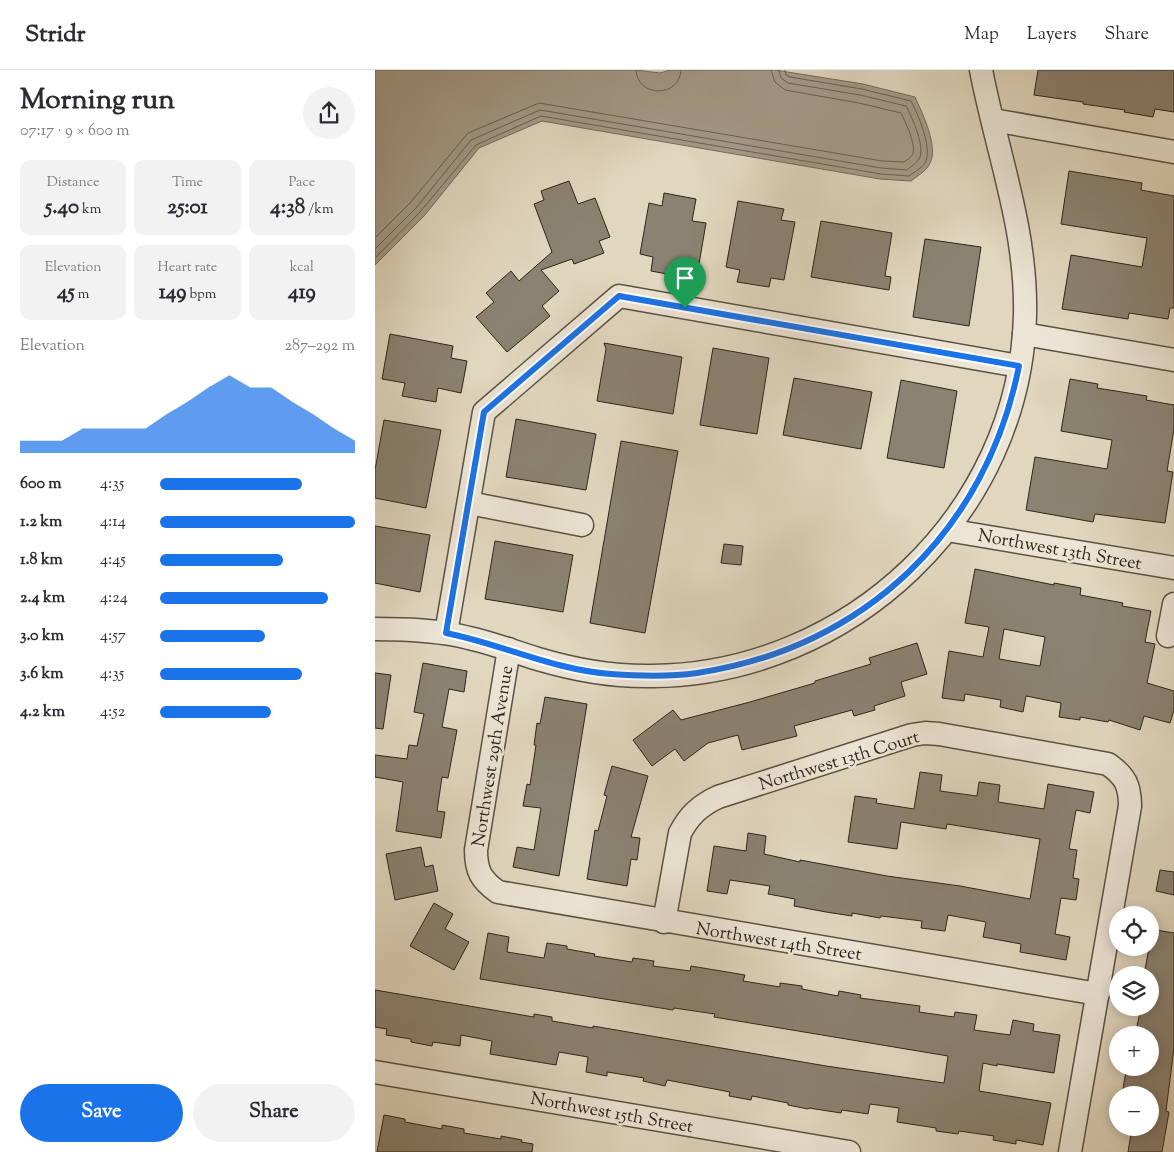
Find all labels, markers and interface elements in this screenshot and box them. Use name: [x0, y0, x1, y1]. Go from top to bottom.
text: Stridr: [25, 18, 86, 52]
text: Map: [964, 22, 999, 48]
text: Layers: [1027, 22, 1077, 48]
text: Share: [1105, 22, 1149, 48]
text: Morning run: [20, 81, 175, 121]
button: share: [303, 87, 355, 139]
text: 07:17 · 9 × 600 m: [20, 120, 130, 143]
text: Distance: [47, 173, 100, 193]
text: Time: [172, 173, 203, 193]
text: Pace: [288, 173, 315, 193]
text: 5.40: [45, 193, 79, 223]
text: 25:01: [167, 193, 208, 223]
text: 4:38: [270, 193, 305, 223]
text: km: [79, 200, 101, 220]
text: /km: [305, 200, 333, 220]
pin: [664, 257, 706, 308]
text: Elevation: [45, 258, 102, 278]
text: Heart rate: [158, 258, 217, 278]
text: kcal: [290, 258, 314, 278]
icon: arrive: [671, 264, 699, 292]
text: 45: [57, 278, 75, 308]
text: 149: [159, 278, 186, 308]
text: 419: [288, 278, 316, 308]
text: m: [75, 285, 89, 305]
text: bpm: [186, 285, 216, 305]
text: Elevation: [20, 335, 85, 358]
text: 287–292 m: [285, 335, 355, 358]
text: 600 m: [20, 473, 62, 496]
text: 4:35: [100, 473, 124, 496]
text: 1.2 km: [20, 511, 62, 534]
text: 4:14: [100, 511, 126, 534]
street label: Northwest 13th Street: [976, 524, 1144, 578]
text: 1.8 km: [20, 549, 63, 572]
text: 4:45: [100, 549, 126, 572]
text: 2.4 km: [20, 587, 65, 610]
text: 4:24: [100, 587, 128, 610]
text: 3.0 km: [20, 625, 64, 648]
text: 4:57: [100, 625, 126, 648]
text: 3.6 km: [20, 663, 64, 686]
text: 4:35: [100, 663, 124, 686]
street label: Northwest 29th Avenue: [467, 664, 521, 849]
text: 4.2 km: [20, 701, 65, 724]
text: 4:52: [100, 701, 125, 724]
street label: Northwest 13th Court: [756, 725, 923, 799]
map controls: [1109, 906, 1159, 1136]
button: locate: [1109, 906, 1159, 956]
street label: Northwest 14th Street: [694, 917, 864, 969]
button: layers: [1109, 966, 1159, 1016]
button: +: [1109, 1026, 1159, 1076]
button: Save: [20, 1084, 183, 1142]
button: Share: [193, 1084, 355, 1142]
button: −: [1109, 1086, 1159, 1136]
street label: Northwest 15th Street: [528, 1087, 695, 1141]

